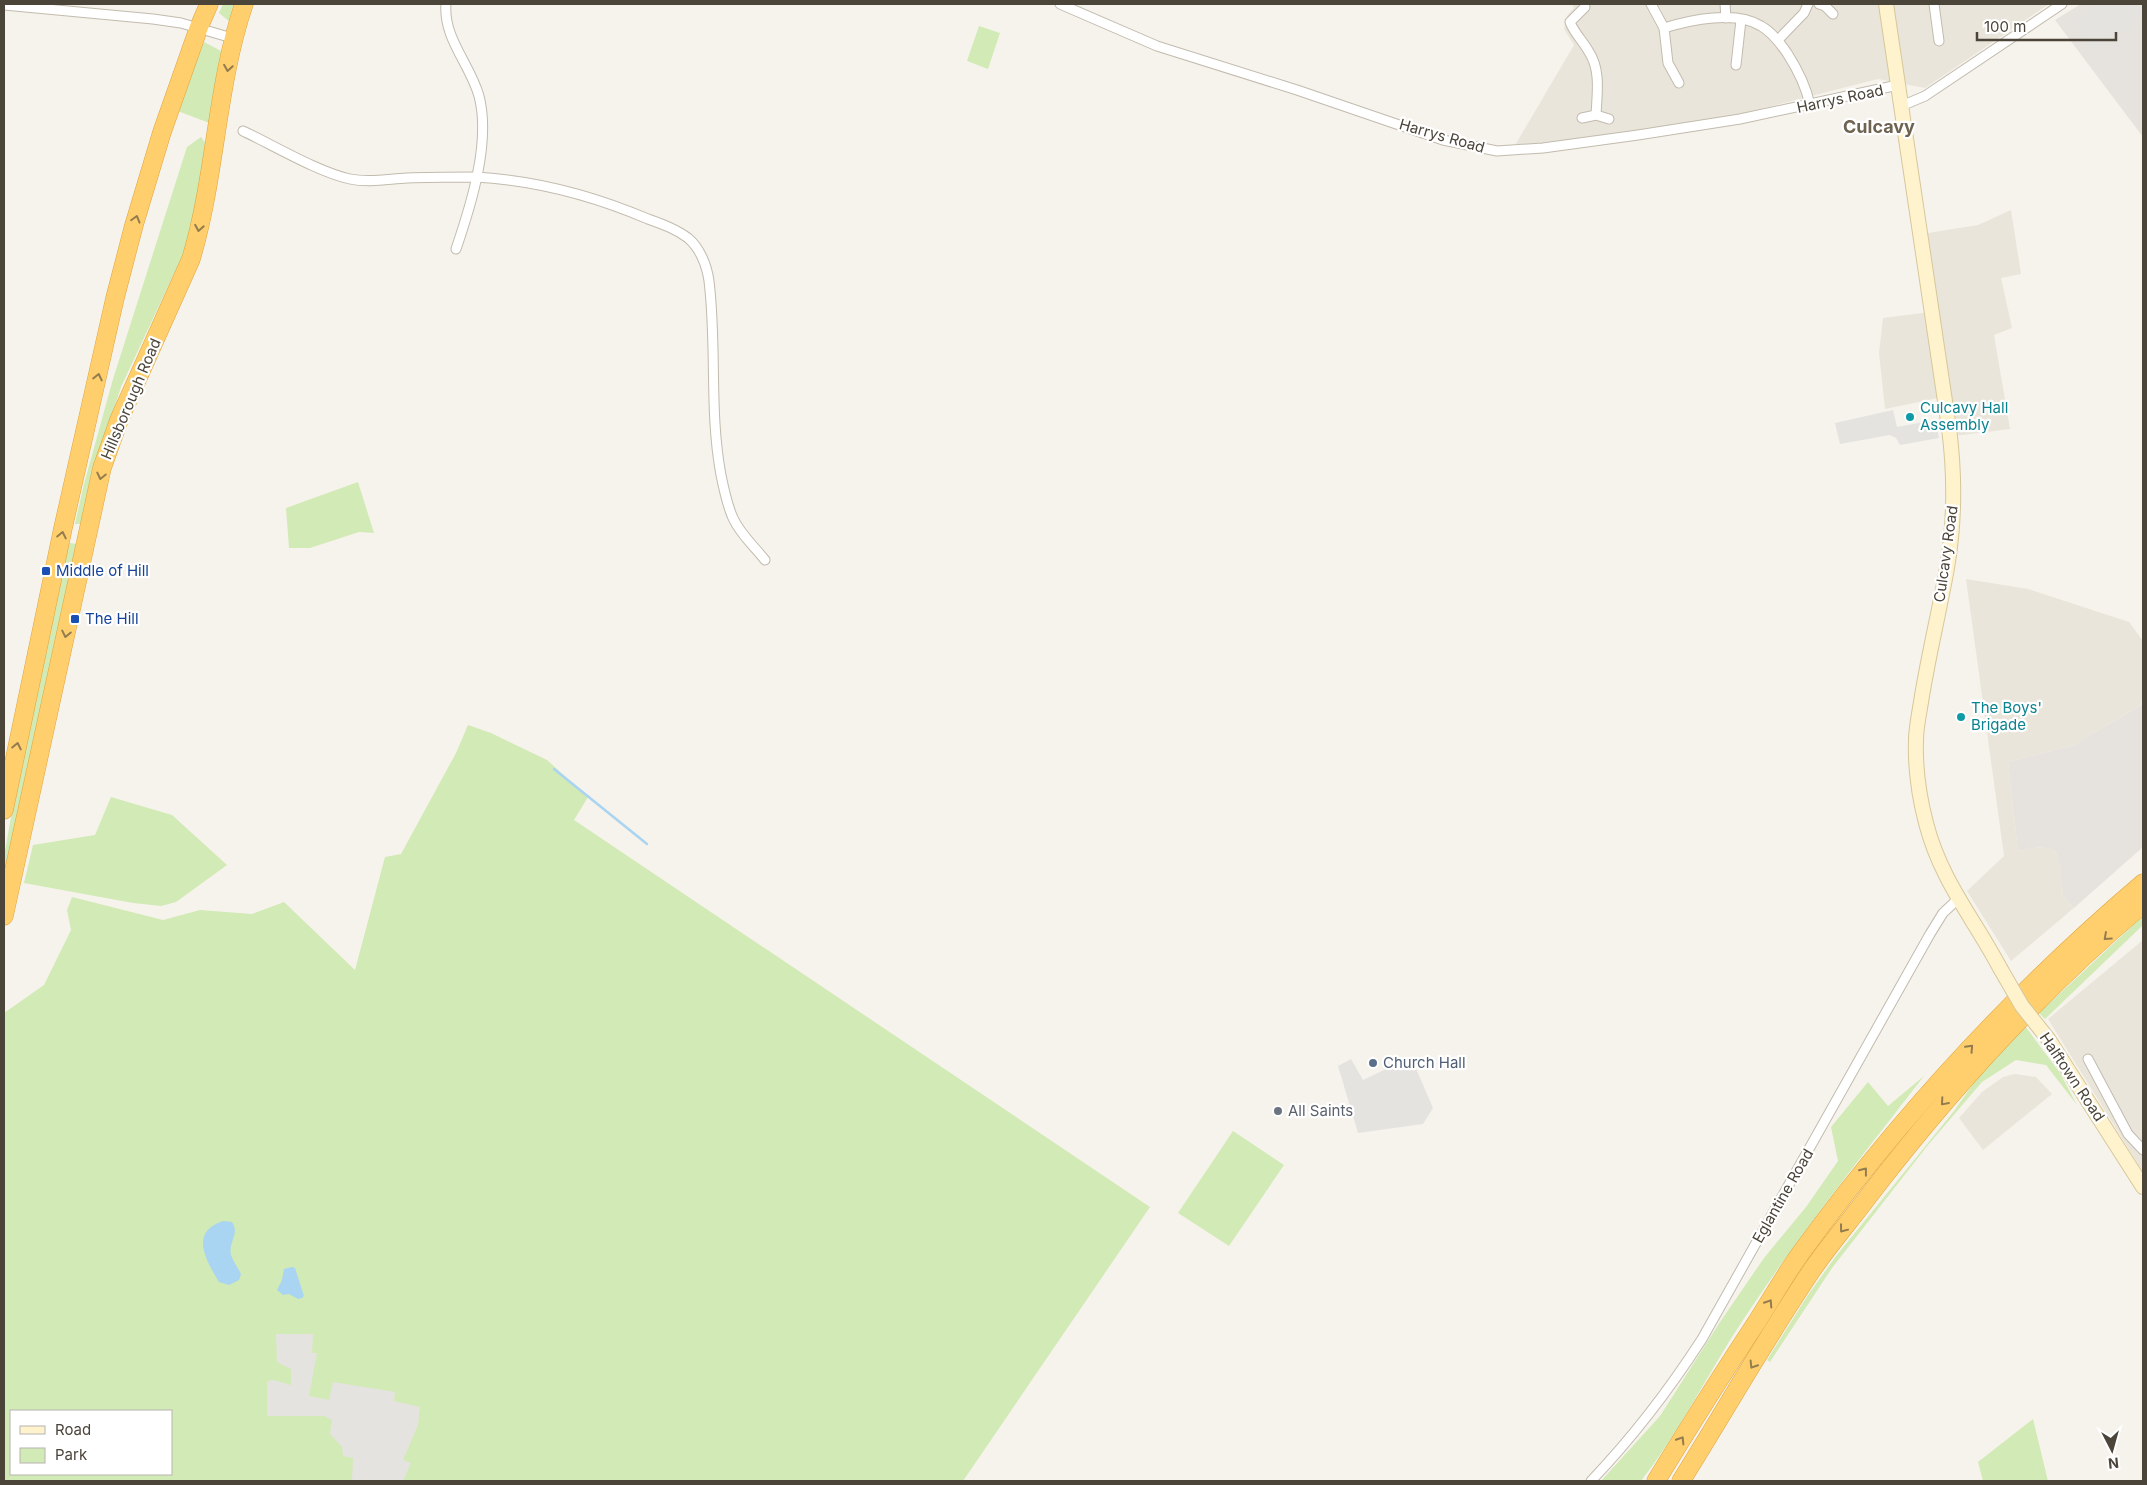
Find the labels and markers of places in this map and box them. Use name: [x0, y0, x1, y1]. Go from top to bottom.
place label: Culcavy Hall Assembly: [1920, 398, 2008, 434]
marker: Culcavy Hall Assembly: [1904, 411, 1916, 423]
place label: Middle of Hill: [56, 561, 149, 580]
marker: Middle of Hill: [40, 565, 52, 577]
place label: The Hill: [85, 609, 139, 628]
marker: The Hill: [69, 613, 81, 625]
place label: The Boys' Brigade: [1971, 698, 2042, 734]
marker: The Boys' Brigade: [1955, 711, 1967, 723]
place label: Church Hall: [1383, 1053, 1466, 1072]
marker: Church Hall: [1367, 1057, 1379, 1069]
place label: All Saints: [1288, 1101, 1353, 1120]
marker: All Saints: [1272, 1105, 1284, 1117]

